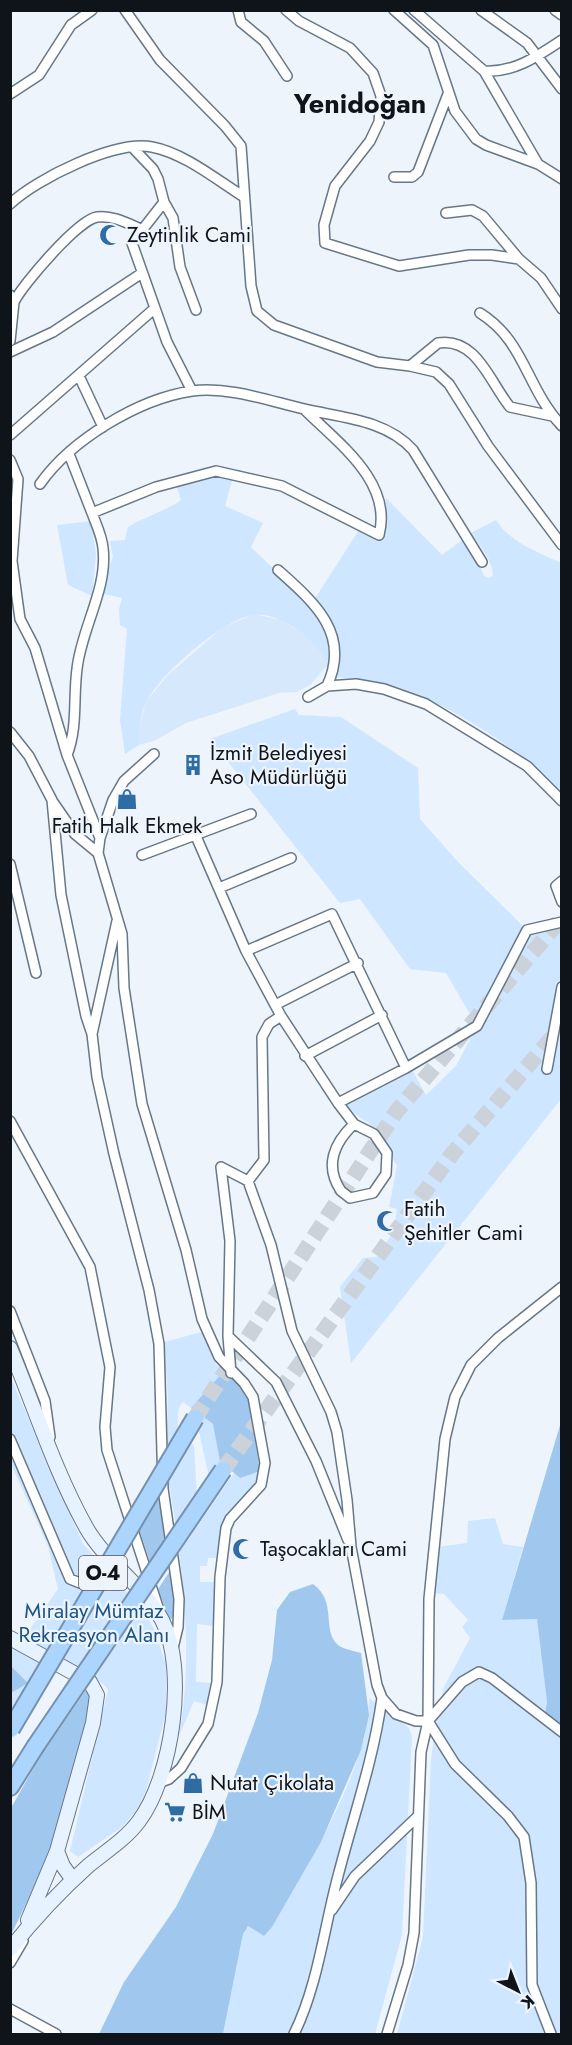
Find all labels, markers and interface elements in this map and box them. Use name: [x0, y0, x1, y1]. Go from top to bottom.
district label: Yenidoğan: [293, 84, 426, 123]
place label: Zeytinlik Cami: [127, 220, 251, 250]
mosque icon: Zeytinlik Cami: [98, 223, 122, 247]
place label: İzmit Belediyesi Aso Müdürlüğü: [210, 738, 347, 792]
building icon: İzmit Belediyesi Aso Müdürlüğü: [181, 753, 205, 777]
shop icon: Fatih Halk Ekmek: [115, 787, 139, 811]
place label: Fatih Halk Ekmek: [52, 811, 203, 841]
place label: Fatih Şehitler Cami: [404, 1194, 523, 1248]
mosque icon: Fatih Şehitler Cami: [375, 1209, 399, 1233]
place label: Taşocakları Cami: [260, 1534, 407, 1564]
mosque icon: Taşocakları Cami: [231, 1537, 255, 1561]
road number: O-4: [79, 1556, 127, 1590]
park label: Miralay Mümtaz Rekreasyon Alanı: [19, 1596, 169, 1650]
place label: Nutat Çikolata: [210, 1768, 334, 1798]
shop icon: Nutat Çikolata: [181, 1771, 205, 1795]
place label: BİM: [192, 1797, 226, 1827]
supermarket icon: BİM: [163, 1800, 187, 1824]
north arrow: [488, 1961, 548, 2021]
text: K: [515, 1989, 540, 2015]

